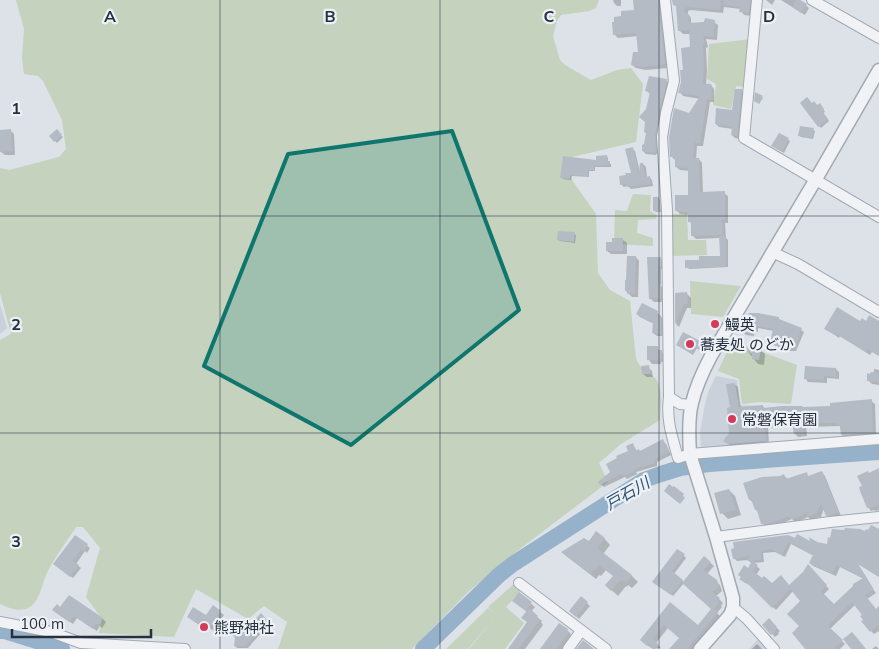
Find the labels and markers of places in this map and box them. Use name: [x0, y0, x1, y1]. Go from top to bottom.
place label: 鰻英: [725, 315, 755, 334]
marker: 鰻英: [709, 318, 721, 330]
place label: 蕎麦処 のどか: [700, 335, 794, 354]
marker: 蕎麦処 のどか: [684, 338, 696, 350]
place label: 常磐保育園: [742, 410, 817, 429]
marker: 常磐保育園: [726, 413, 738, 425]
place label: 熊野神社: [214, 618, 274, 637]
marker: 熊野神社: [198, 621, 210, 633]

